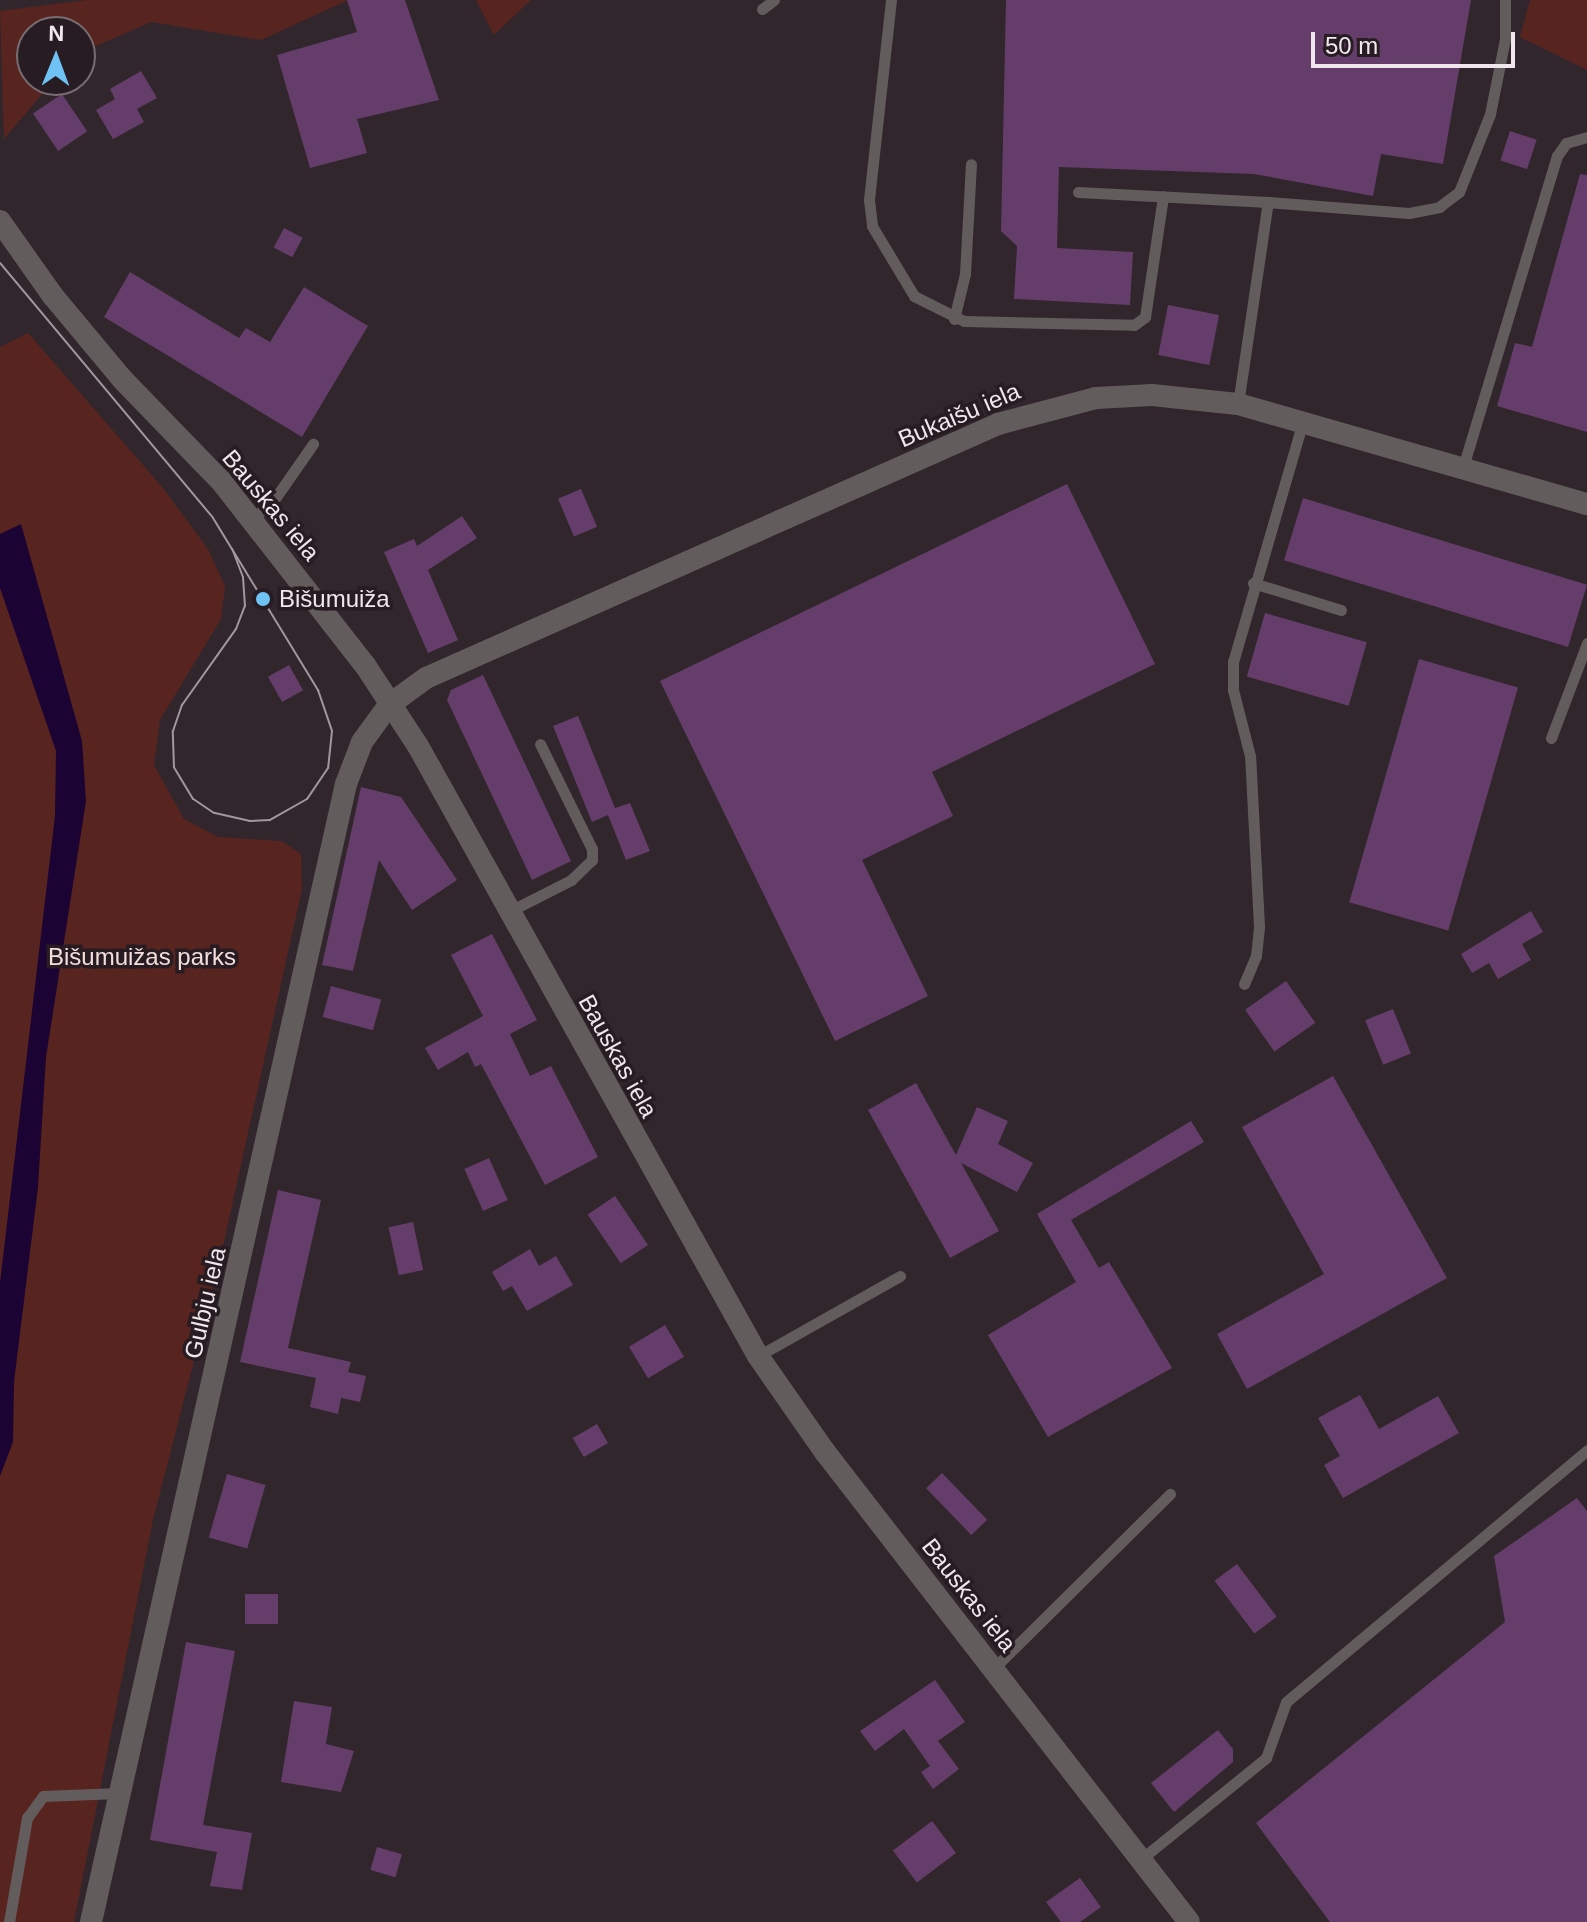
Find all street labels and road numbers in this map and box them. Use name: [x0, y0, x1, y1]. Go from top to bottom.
street label: Bukaišu iela: [894, 376, 1024, 454]
street label: Bauskas iela: [216, 444, 326, 566]
street label: Bauskas iela: [572, 990, 664, 1122]
street label: Gulbju iela: [178, 1245, 232, 1361]
street label: Bauskas iela: [916, 1533, 1022, 1657]

